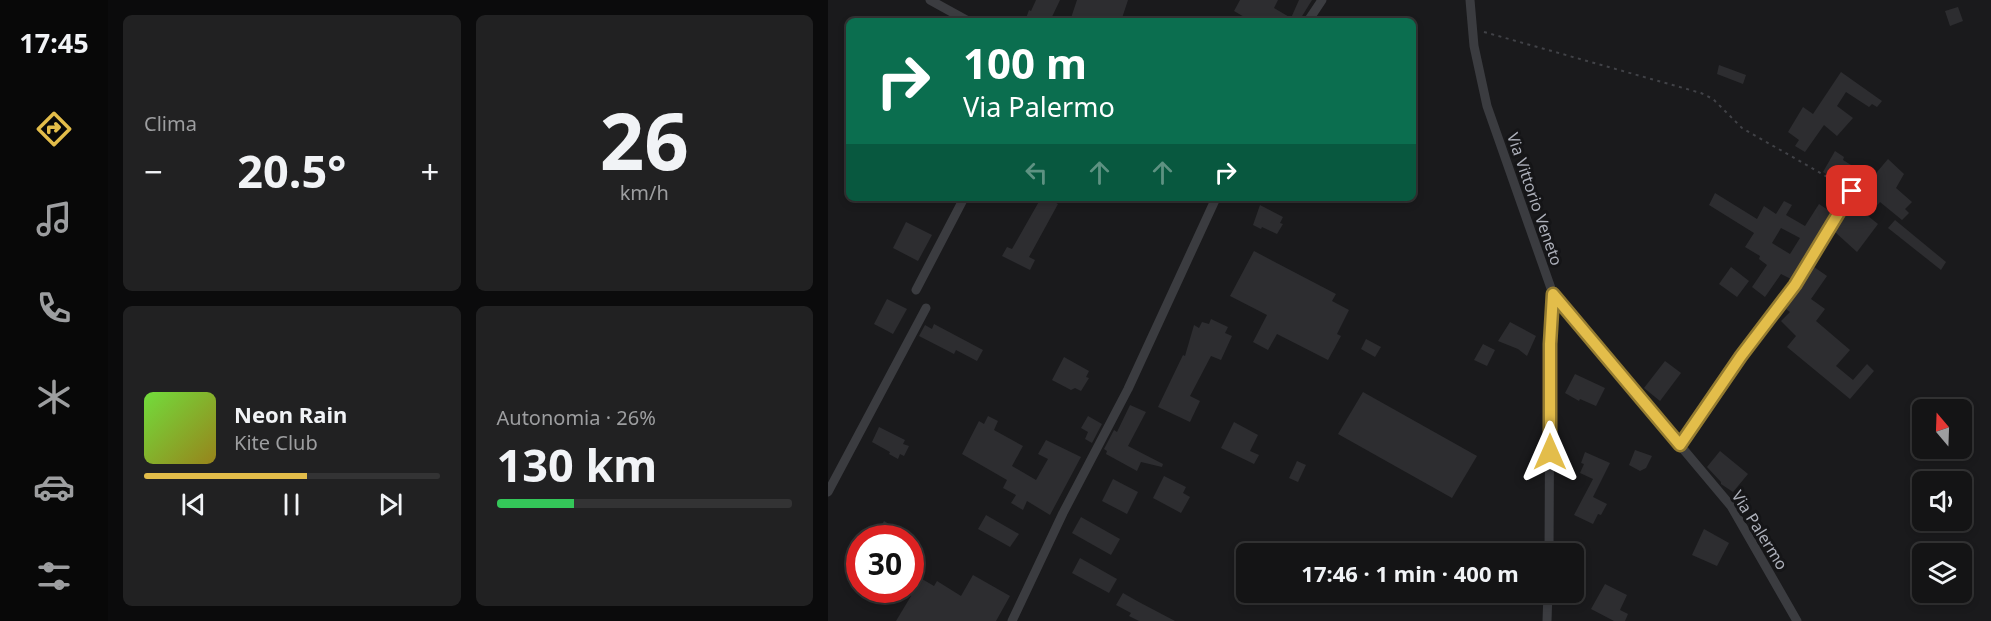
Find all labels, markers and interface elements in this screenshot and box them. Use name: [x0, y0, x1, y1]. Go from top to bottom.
text: 17:45: [19, 24, 89, 61]
text: 100 m: [963, 34, 1087, 91]
icon: right: [864, 42, 942, 120]
text: 26: [600, 87, 689, 193]
text: Via Palermo: [963, 88, 1115, 125]
icon: directions: [33, 108, 75, 150]
text: Clima: [144, 110, 197, 137]
street label: Via Vittorio Veneto: [1502, 130, 1568, 268]
text: 20.5°: [237, 140, 346, 201]
text: −: [144, 149, 163, 194]
text: +: [421, 149, 439, 194]
icon: left: [1020, 156, 1053, 189]
icon: ahead: [1083, 156, 1116, 189]
icon: ahead: [1146, 156, 1179, 189]
icon: right: [1209, 156, 1242, 189]
pin: [1826, 165, 1877, 216]
icon: arrive: [1835, 174, 1868, 207]
text: km/h: [620, 179, 669, 206]
icon: music: [33, 198, 75, 240]
icon: phone: [33, 287, 75, 329]
icon: climate: [33, 376, 75, 418]
text: Neon Rain: [234, 399, 347, 429]
north arrow: [1912, 399, 1972, 459]
map controls: [1912, 399, 1972, 603]
text: Autonomia · 26%: [497, 404, 656, 431]
position arrow: [1518, 420, 1582, 484]
text: Kite Club: [234, 429, 318, 456]
text: 130 km: [497, 434, 657, 495]
icon: car: [33, 466, 75, 508]
button: sound: [1912, 471, 1972, 531]
street label: Via Palermo: [1727, 486, 1793, 574]
icon: previous: [177, 488, 210, 521]
icon: pause: [275, 488, 308, 521]
icon: next: [374, 488, 407, 521]
speed limit sign: 30: [846, 525, 924, 603]
button: layers: [1912, 543, 1972, 603]
icon: filters: [33, 555, 75, 597]
text: 17:46 · 1 min · 400 m: [1301, 558, 1519, 588]

